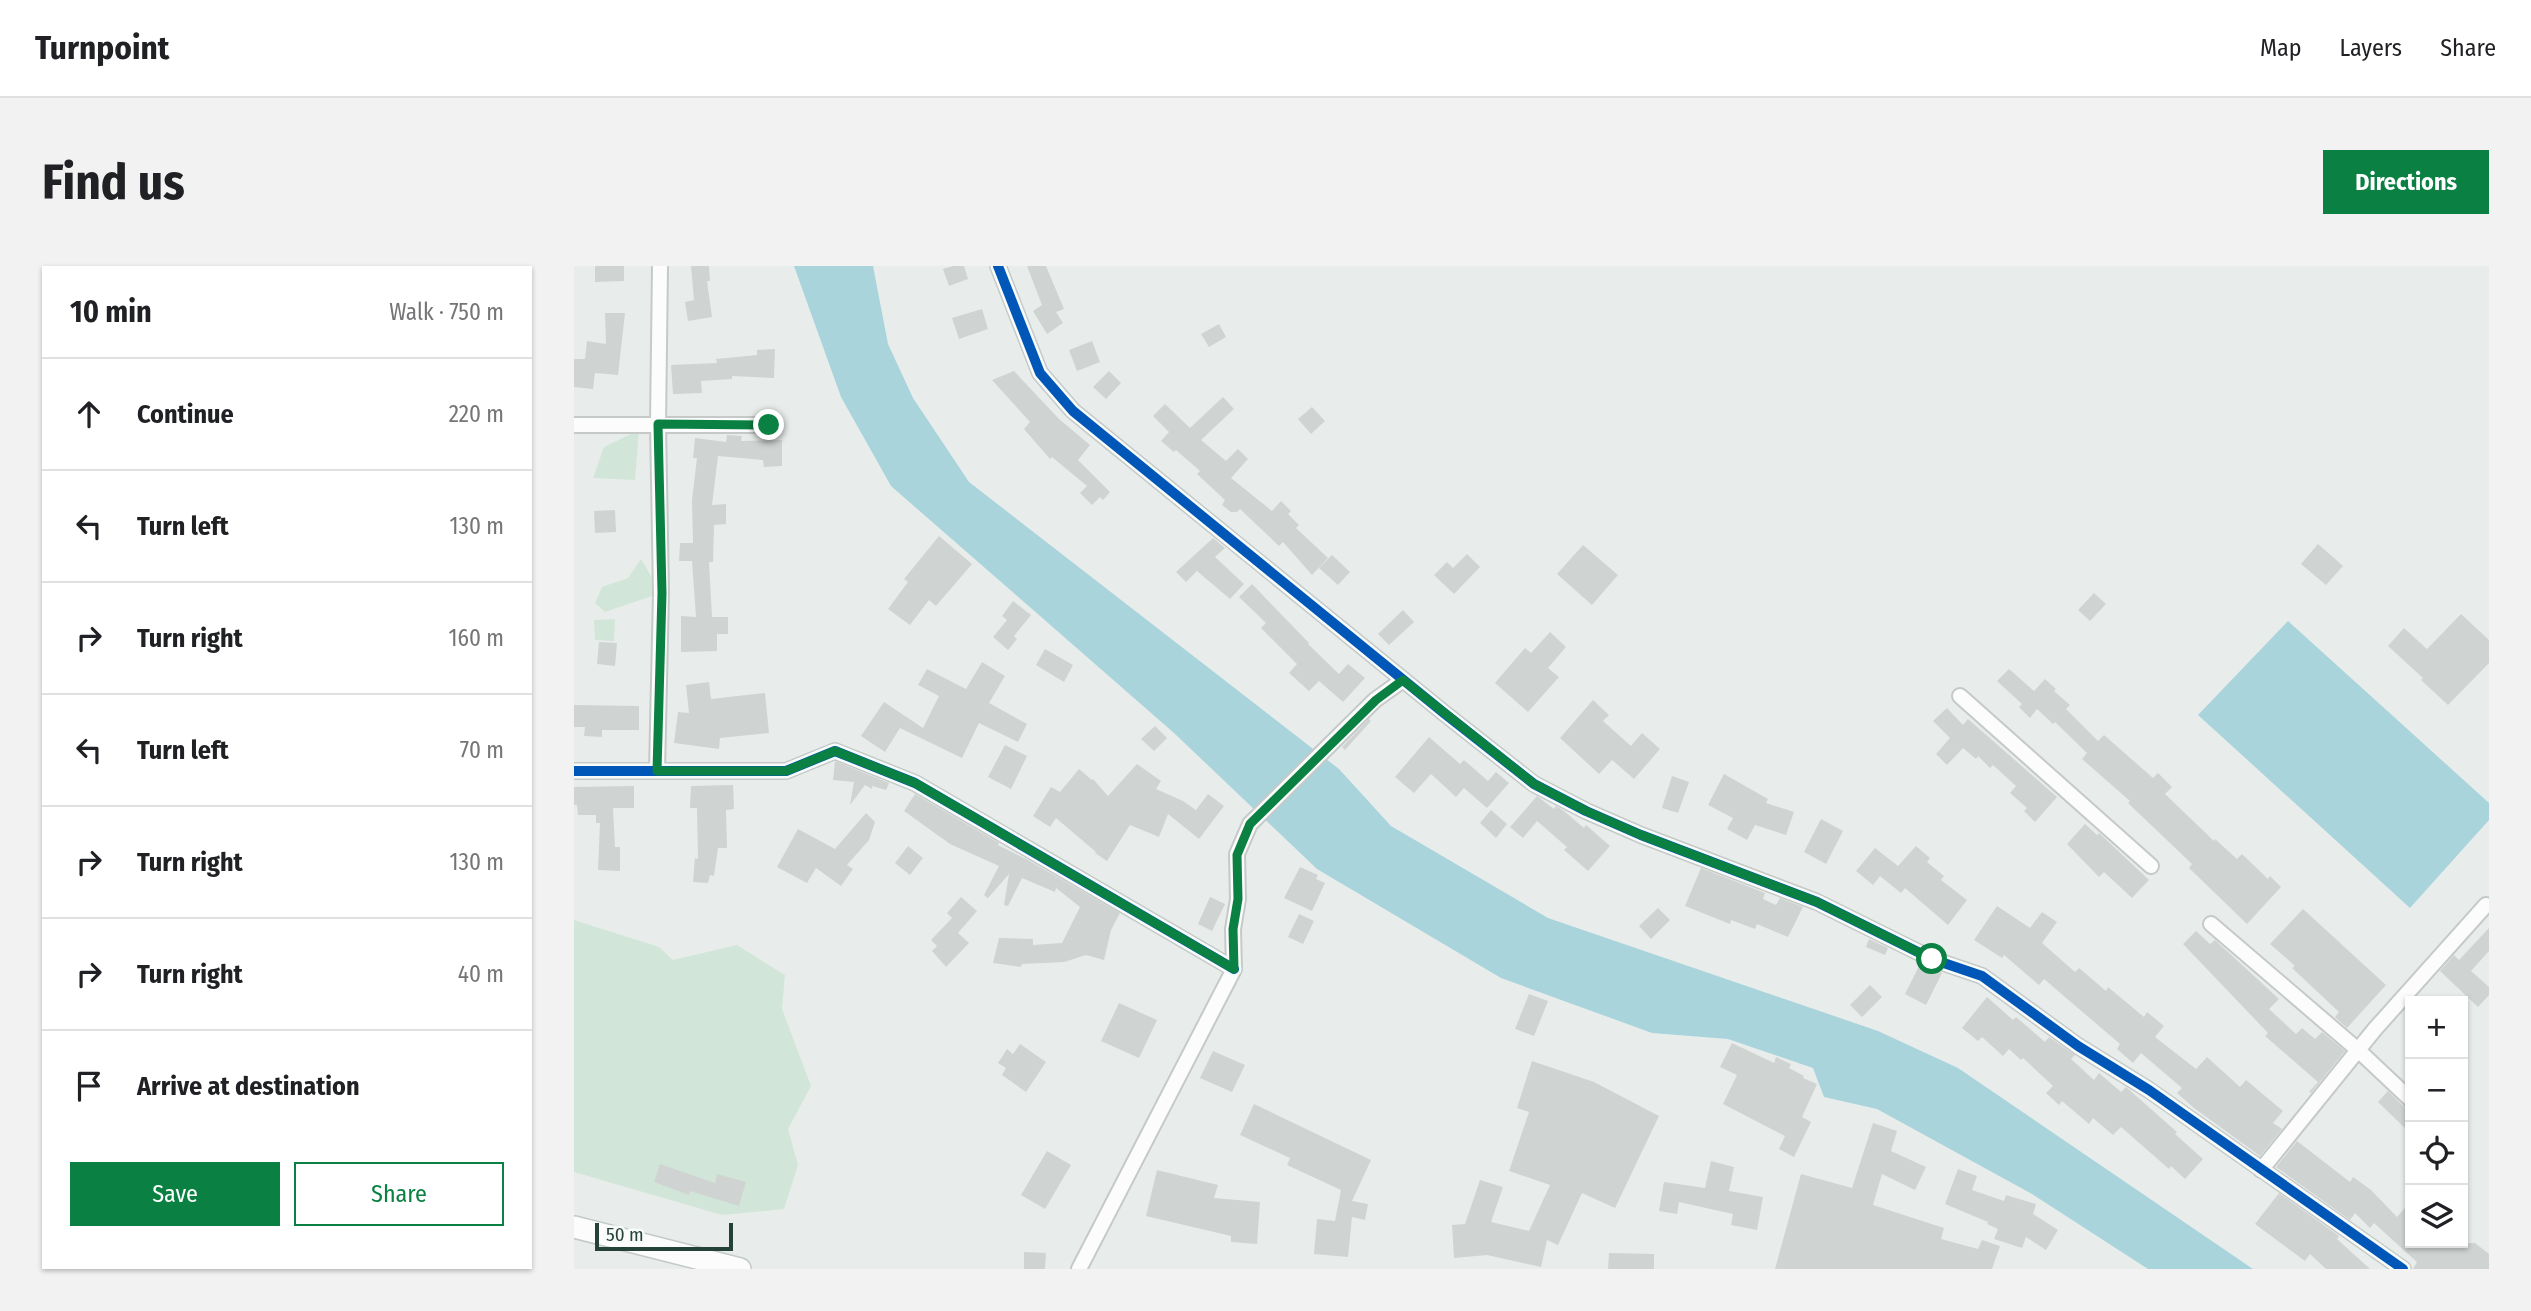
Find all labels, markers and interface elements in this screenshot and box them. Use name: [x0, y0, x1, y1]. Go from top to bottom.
text: Turnpoint: [35, 28, 169, 68]
text: Map: [2260, 34, 2302, 62]
text: Layers: [2340, 34, 2402, 62]
text: Share: [2440, 34, 2496, 62]
button: Directions: [2323, 150, 2489, 214]
text: Find us: [42, 153, 185, 212]
text: 10 min: [70, 294, 152, 330]
text: Walk · 750 m: [389, 298, 504, 326]
icon: ahead: [70, 395, 108, 433]
text: Continue: [137, 399, 234, 430]
text: 220 m: [449, 400, 504, 428]
route end: [753, 409, 784, 440]
icon: left: [70, 507, 108, 545]
text: Turn left: [137, 511, 229, 542]
text: 130 m: [450, 512, 504, 540]
icon: right: [70, 619, 108, 657]
text: Turn right: [137, 623, 243, 654]
text: 160 m: [449, 624, 504, 652]
icon: left: [70, 731, 108, 769]
text: Turn left: [137, 735, 229, 766]
text: 70 m: [460, 736, 504, 764]
icon: right: [70, 843, 108, 881]
text: Turn right: [137, 847, 243, 878]
text: 130 m: [450, 848, 504, 876]
route start: [1916, 943, 1947, 974]
icon: right: [70, 955, 108, 993]
text: Turn right: [137, 959, 243, 990]
text: 40 m: [458, 960, 504, 988]
map controls: [2405, 996, 2468, 1248]
button: +: [2405, 996, 2468, 1059]
button: −: [2405, 1059, 2468, 1122]
icon: arrive: [70, 1067, 108, 1105]
text: Arrive at destination: [137, 1071, 360, 1102]
button: locate: [2405, 1122, 2468, 1185]
button: Save: [70, 1162, 280, 1226]
button: Share: [294, 1162, 504, 1226]
button: layers: [2405, 1185, 2468, 1248]
scale bar: [595, 1220, 733, 1252]
text: 50 m: [606, 1223, 644, 1246]

